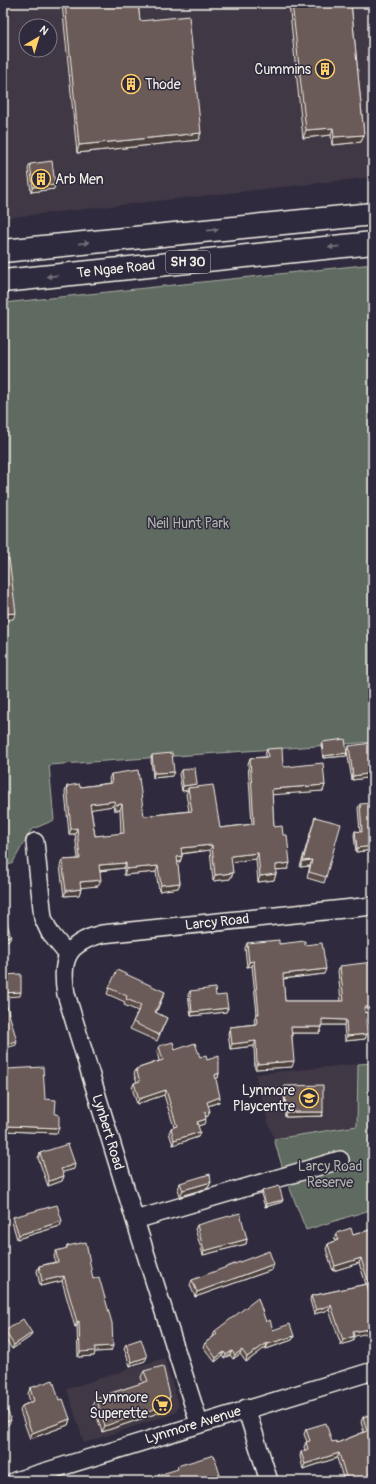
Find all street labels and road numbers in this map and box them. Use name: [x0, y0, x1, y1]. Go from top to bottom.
road number: SH 30: [166, 251, 210, 273]
street label: Te Ngae Road: [76, 256, 156, 282]
street label: Larcy Road: [184, 910, 250, 934]
street label: Lynbert Road: [88, 1092, 128, 1172]
street label: Lynmore Avenue: [143, 1402, 243, 1448]

